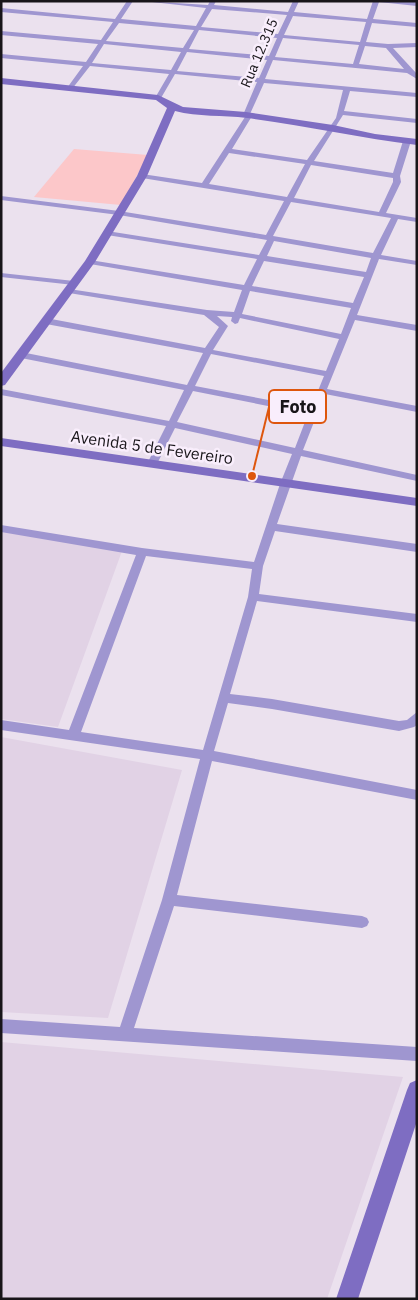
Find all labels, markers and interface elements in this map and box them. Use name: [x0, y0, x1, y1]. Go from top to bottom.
street label: Rua 12.315: [236, 16, 282, 90]
callout: Foto: [269, 390, 326, 423]
text: Foto: [280, 395, 316, 418]
street label: Avenida 5 de Fevereiro: [70, 426, 234, 468]

